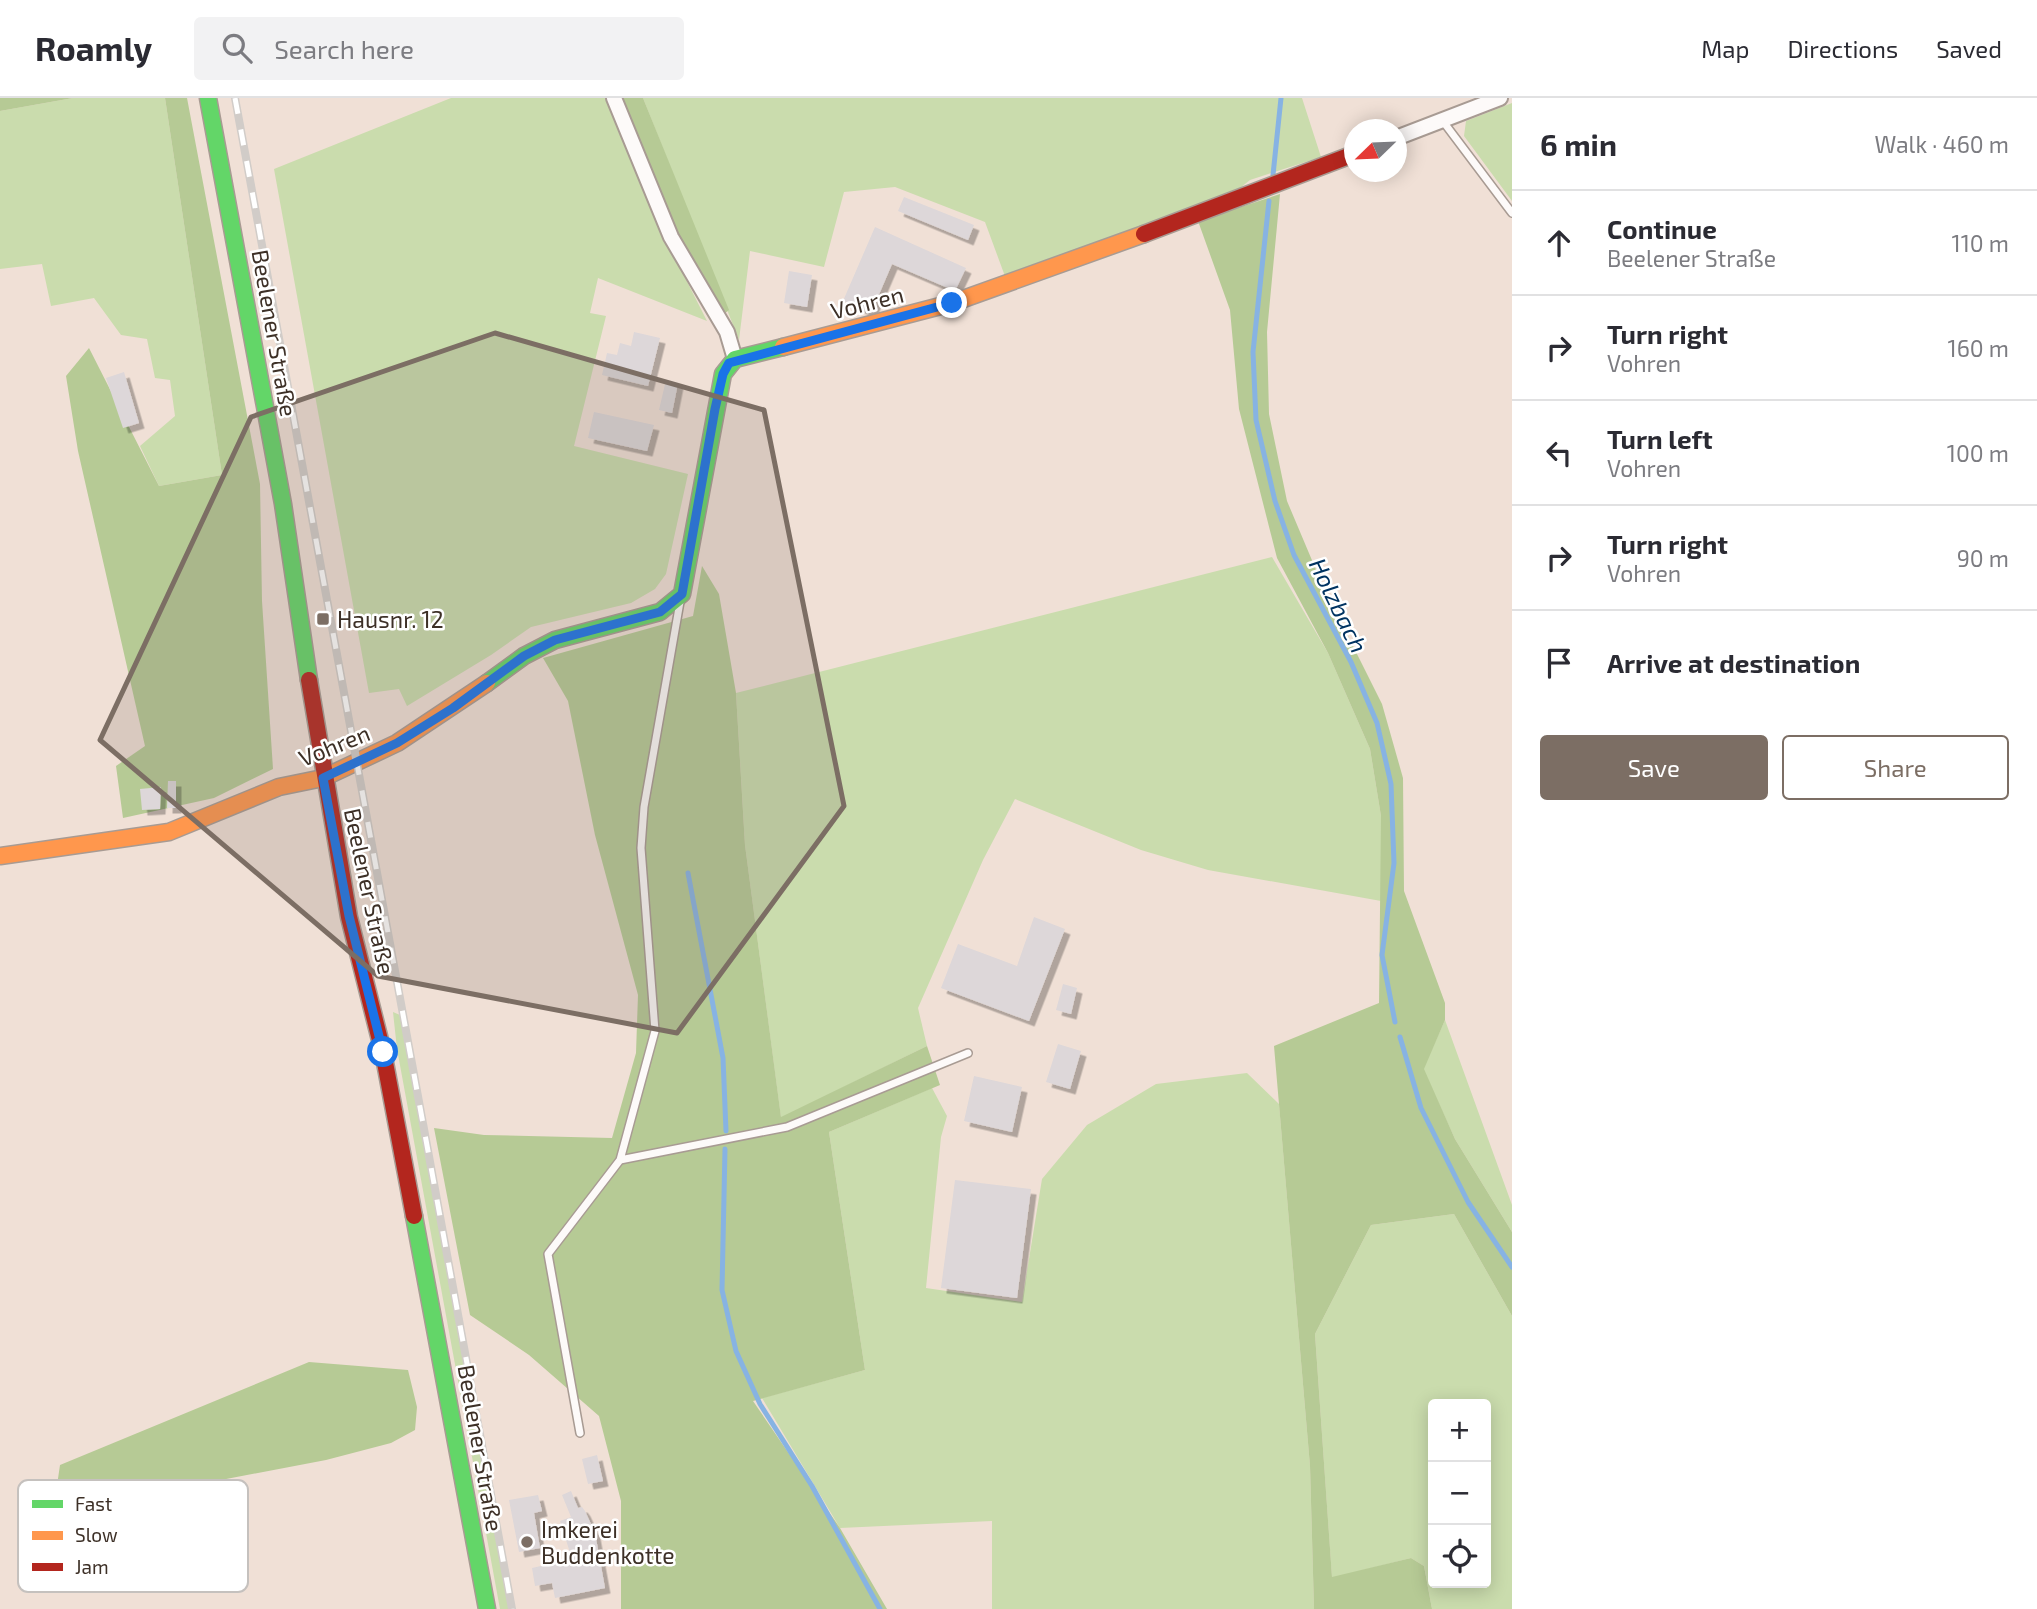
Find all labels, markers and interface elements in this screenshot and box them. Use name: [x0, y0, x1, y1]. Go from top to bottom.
search box: [194, 17, 684, 80]
text: Roamly: [35, 28, 152, 68]
icon: search: [218, 29, 256, 67]
text: Search here: [274, 33, 414, 64]
text: Map: [1701, 34, 1749, 63]
text: Directions: [1787, 34, 1898, 63]
text: Saved: [1936, 34, 2002, 63]
north arrow: [1344, 119, 1407, 182]
text: 6 min: [1540, 126, 1617, 162]
text: Walk · 460 m: [1874, 130, 2009, 158]
text: Continue: [1607, 213, 1717, 244]
icon: ahead: [1540, 224, 1578, 262]
text: 110 m: [1952, 229, 2009, 257]
text: Beelener Straße: [1607, 244, 1776, 272]
street label: Beelener Straße: [247, 247, 303, 419]
street label: Vohren: [828, 279, 906, 325]
route end: [936, 287, 967, 318]
text: Turn right: [1607, 318, 1728, 349]
icon: right: [1540, 329, 1578, 367]
text: 160 m: [1948, 334, 2009, 362]
text: Vohren: [1607, 349, 1681, 377]
text: Turn left: [1607, 423, 1713, 454]
icon: left: [1540, 434, 1578, 472]
text: 100 m: [1947, 439, 2009, 467]
text: Vohren: [1607, 454, 1681, 482]
text: Turn right: [1607, 528, 1728, 559]
icon: right: [1540, 539, 1578, 577]
text: 90 m: [1957, 544, 2009, 572]
water label: Holzbach: [1304, 553, 1374, 657]
text: Vohren: [1607, 559, 1681, 587]
place label: Hausnr. 12: [337, 605, 444, 633]
marker: Hausnr. 12: [315, 611, 331, 627]
icon: arrive: [1540, 644, 1578, 682]
text: Arrive at destination: [1607, 647, 1860, 678]
street label: Vohren: [294, 718, 374, 772]
button: Save: [1540, 735, 1768, 800]
button: Share: [1782, 735, 2009, 800]
street label: Beelener Straße: [339, 805, 401, 977]
route start: [367, 1036, 398, 1067]
street label: Beelener Straße: [453, 1362, 509, 1534]
map controls: [1428, 1399, 1491, 1588]
button: +: [1428, 1399, 1491, 1462]
button: −: [1428, 1462, 1491, 1525]
legend: [18, 1480, 248, 1592]
text: Fast: [75, 1492, 112, 1515]
place label: Imkerei Buddenkotte: [541, 1515, 675, 1569]
text: Slow: [75, 1523, 118, 1546]
button: locate: [1428, 1525, 1491, 1588]
marker: Imkerei Buddenkotte: [519, 1534, 535, 1550]
text: Jam: [75, 1555, 109, 1578]

